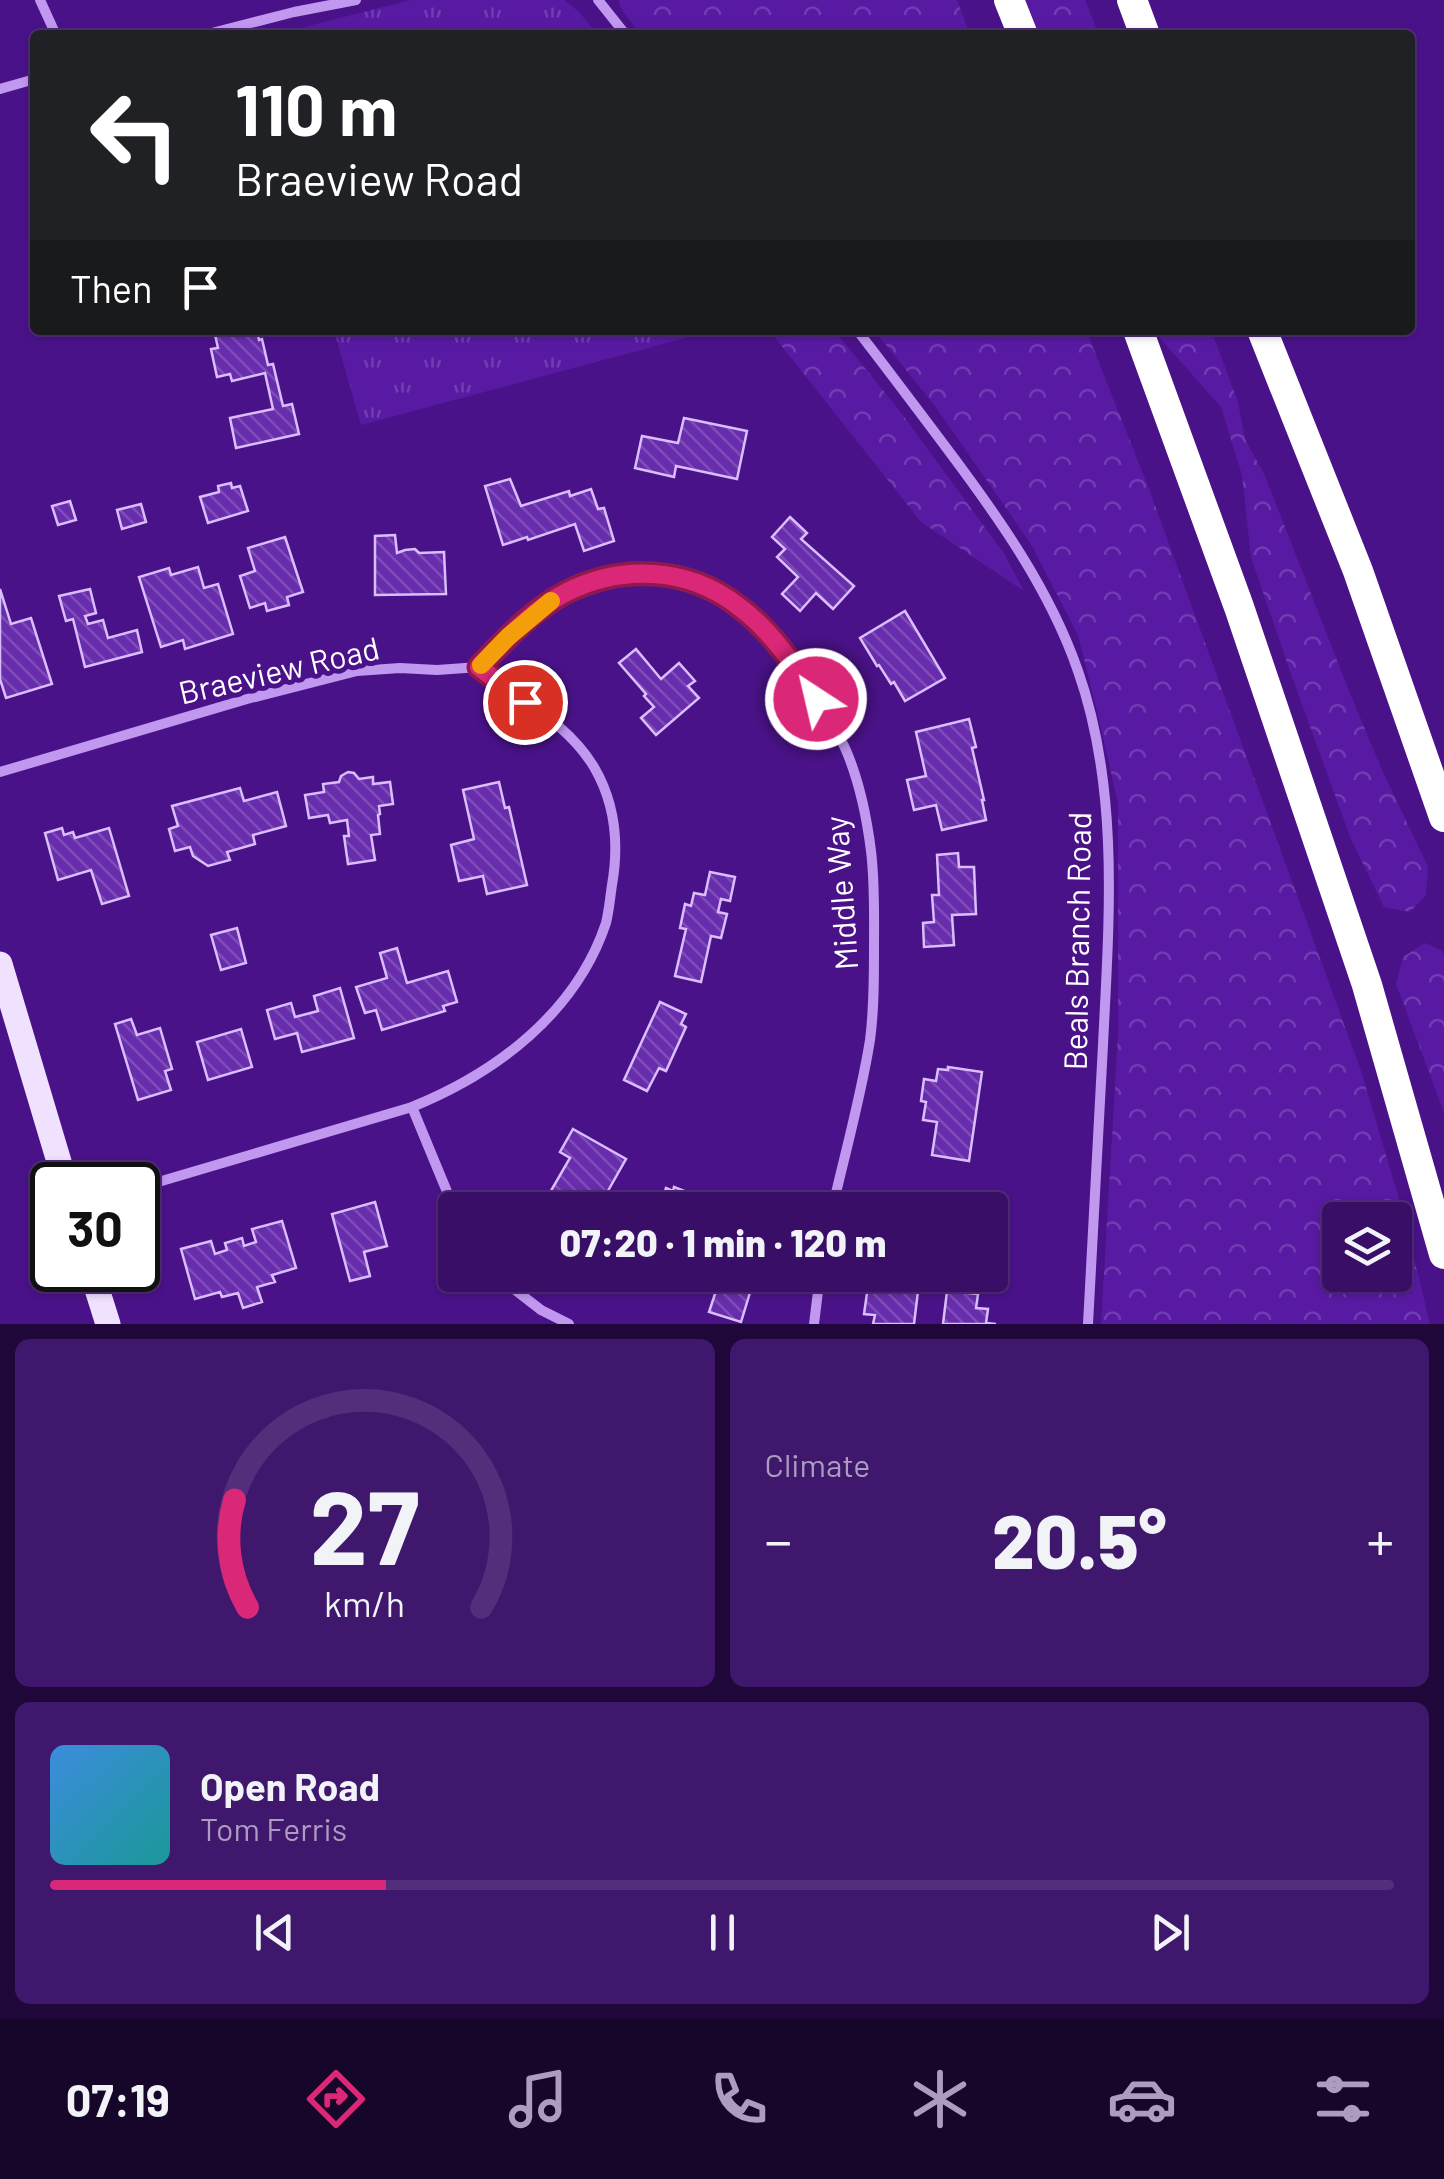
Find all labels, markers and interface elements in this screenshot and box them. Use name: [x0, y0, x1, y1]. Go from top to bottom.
text: 110 m: [235, 66, 397, 150]
icon: left: [70, 70, 200, 200]
text: Braeview Road: [235, 151, 523, 205]
icon: arrive: [173, 260, 228, 315]
text: Then: [70, 265, 153, 311]
street label: Braeview Road: [174, 627, 383, 711]
position arrow: [764, 647, 868, 751]
pin: [483, 660, 568, 745]
icon: arrive: [498, 675, 553, 730]
street label: Beals Branch Road: [1055, 811, 1097, 1071]
street label: Middle Way: [816, 815, 864, 971]
speed limit sign: 30: [30, 1162, 160, 1292]
map controls: [1322, 1202, 1412, 1292]
button: layers: [1322, 1202, 1412, 1292]
text: 07:20 · 1 min · 120 m: [559, 1219, 887, 1265]
text: Climate: [765, 1445, 870, 1483]
text: 27: [310, 1461, 420, 1586]
text: 20.5°: [992, 1494, 1167, 1584]
text: −: [765, 1506, 792, 1572]
text: +: [1366, 1506, 1394, 1572]
text: km/h: [324, 1581, 405, 1624]
text: Open Road: [200, 1763, 380, 1809]
text: Tom Ferris: [200, 1809, 347, 1847]
icon: previous: [247, 1905, 302, 1960]
icon: pause: [695, 1905, 750, 1960]
icon: next: [1143, 1905, 1198, 1960]
icon: directions: [301, 2064, 371, 2134]
icon: music: [503, 2064, 573, 2134]
icon: phone: [704, 2064, 774, 2134]
icon: climate: [905, 2064, 975, 2134]
icon: car: [1107, 2064, 1177, 2134]
icon: filters: [1308, 2064, 1378, 2134]
text: 07:19: [66, 2072, 170, 2126]

